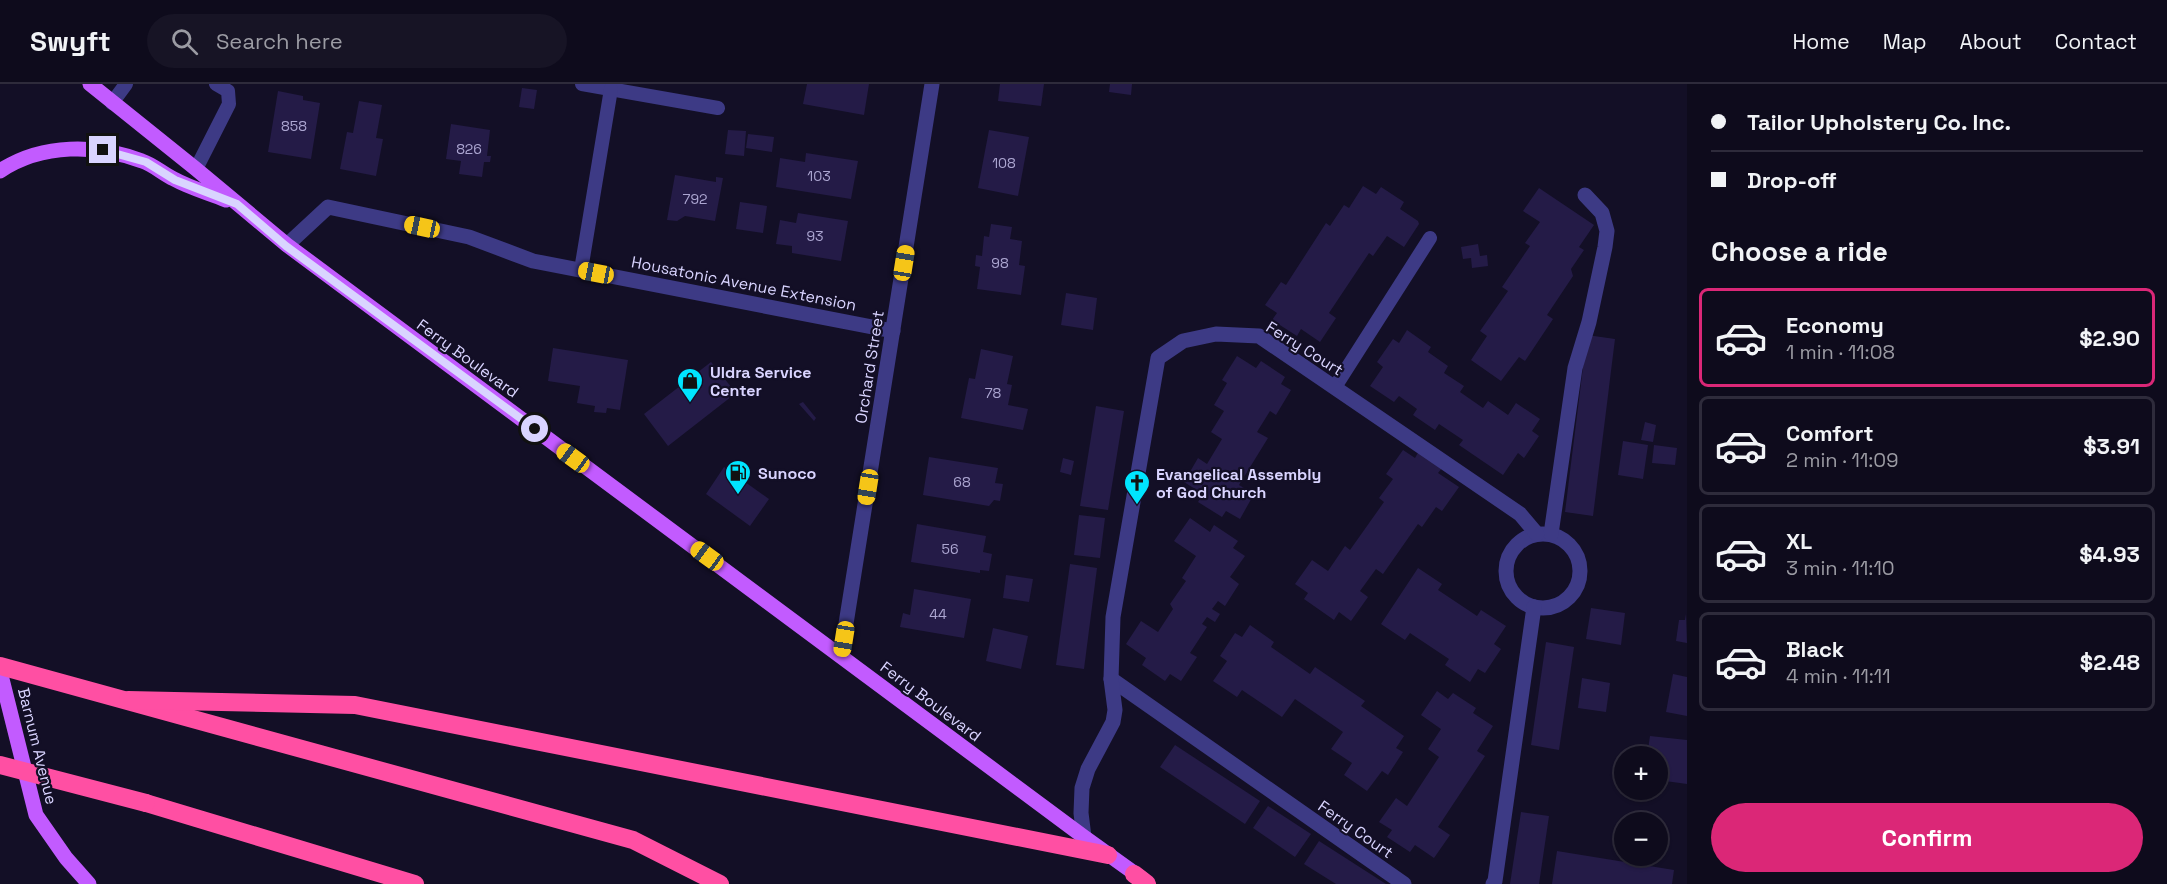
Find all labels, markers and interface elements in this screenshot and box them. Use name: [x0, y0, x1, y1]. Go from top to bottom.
search box: [147, 14, 567, 68]
text: Swyft: [30, 23, 111, 59]
icon: search: [168, 25, 201, 58]
text: Search here: [216, 27, 343, 55]
text: Home: [1792, 28, 1850, 55]
text: Map: [1883, 28, 1927, 55]
text: About: [1960, 28, 2022, 55]
text: Contact: [2055, 28, 2137, 55]
text: Tailor Upholstery Co. Inc.: [1747, 108, 2011, 136]
house number: 858: [281, 117, 307, 135]
route end: [89, 136, 116, 163]
house number: 826: [456, 140, 482, 158]
house number: 108: [992, 154, 1016, 172]
text: Drop-off: [1747, 166, 1837, 194]
house number: 103: [807, 167, 831, 185]
house number: 792: [683, 190, 707, 208]
car: [403, 214, 441, 240]
house number: 93: [806, 227, 824, 245]
text: Choose a ride: [1711, 234, 1888, 269]
car: [892, 244, 916, 282]
street label: Housatonic Avenue Extension: [630, 251, 858, 316]
house number: 98: [991, 254, 1009, 272]
car: [577, 261, 615, 285]
street label: Orchard Street: [850, 309, 889, 425]
icon: car: [1714, 311, 1768, 365]
text: Economy: [1786, 311, 1884, 339]
street label: Ferry Boulevard: [413, 314, 523, 402]
street label: Ferry Court: [1262, 316, 1347, 380]
text: $2.90: [2079, 324, 2140, 352]
text: 1 min · 11:08: [1786, 339, 1895, 365]
place label: Uldra Service Center: [710, 362, 812, 401]
shop icon: Uldra Service Center: [675, 366, 705, 404]
house number: 78: [985, 384, 1002, 402]
route start: [521, 415, 548, 442]
icon: car: [1714, 419, 1768, 473]
text: Comfort: [1786, 419, 1874, 447]
text: $3.91: [2083, 432, 2140, 460]
car: [553, 440, 593, 476]
text: 2 min · 11:09: [1786, 447, 1898, 473]
fuel station icon: Sunoco: [723, 458, 753, 496]
place label: Sunoco: [758, 463, 817, 484]
place label: Evangelical Assembly of God Church: [1156, 464, 1321, 503]
car: [856, 468, 880, 506]
church icon: Evangelical Assembly of God Church: [1122, 468, 1152, 506]
house number: 68: [953, 473, 971, 491]
icon: car: [1714, 527, 1768, 581]
text: XL: [1786, 527, 1812, 555]
car: [687, 538, 727, 574]
house number: 56: [942, 540, 958, 558]
text: $4.93: [2079, 540, 2140, 568]
text: 3 min · 11:10: [1786, 555, 1895, 581]
house number: 44: [929, 605, 947, 623]
car: [832, 620, 856, 658]
icon: car: [1714, 635, 1768, 689]
text: Black: [1786, 635, 1844, 663]
text: $2.48: [2080, 648, 2140, 676]
street label: Ferry Boulevard: [876, 657, 985, 746]
text: 4 min · 11:11: [1786, 663, 1891, 689]
street label: Barnum Avenue: [13, 686, 62, 807]
map controls: [1614, 746, 1668, 866]
button: +: [1614, 746, 1668, 800]
street label: Ferry Court: [1314, 796, 1398, 863]
button: Confirm: [1711, 803, 2143, 872]
button: −: [1614, 812, 1668, 866]

